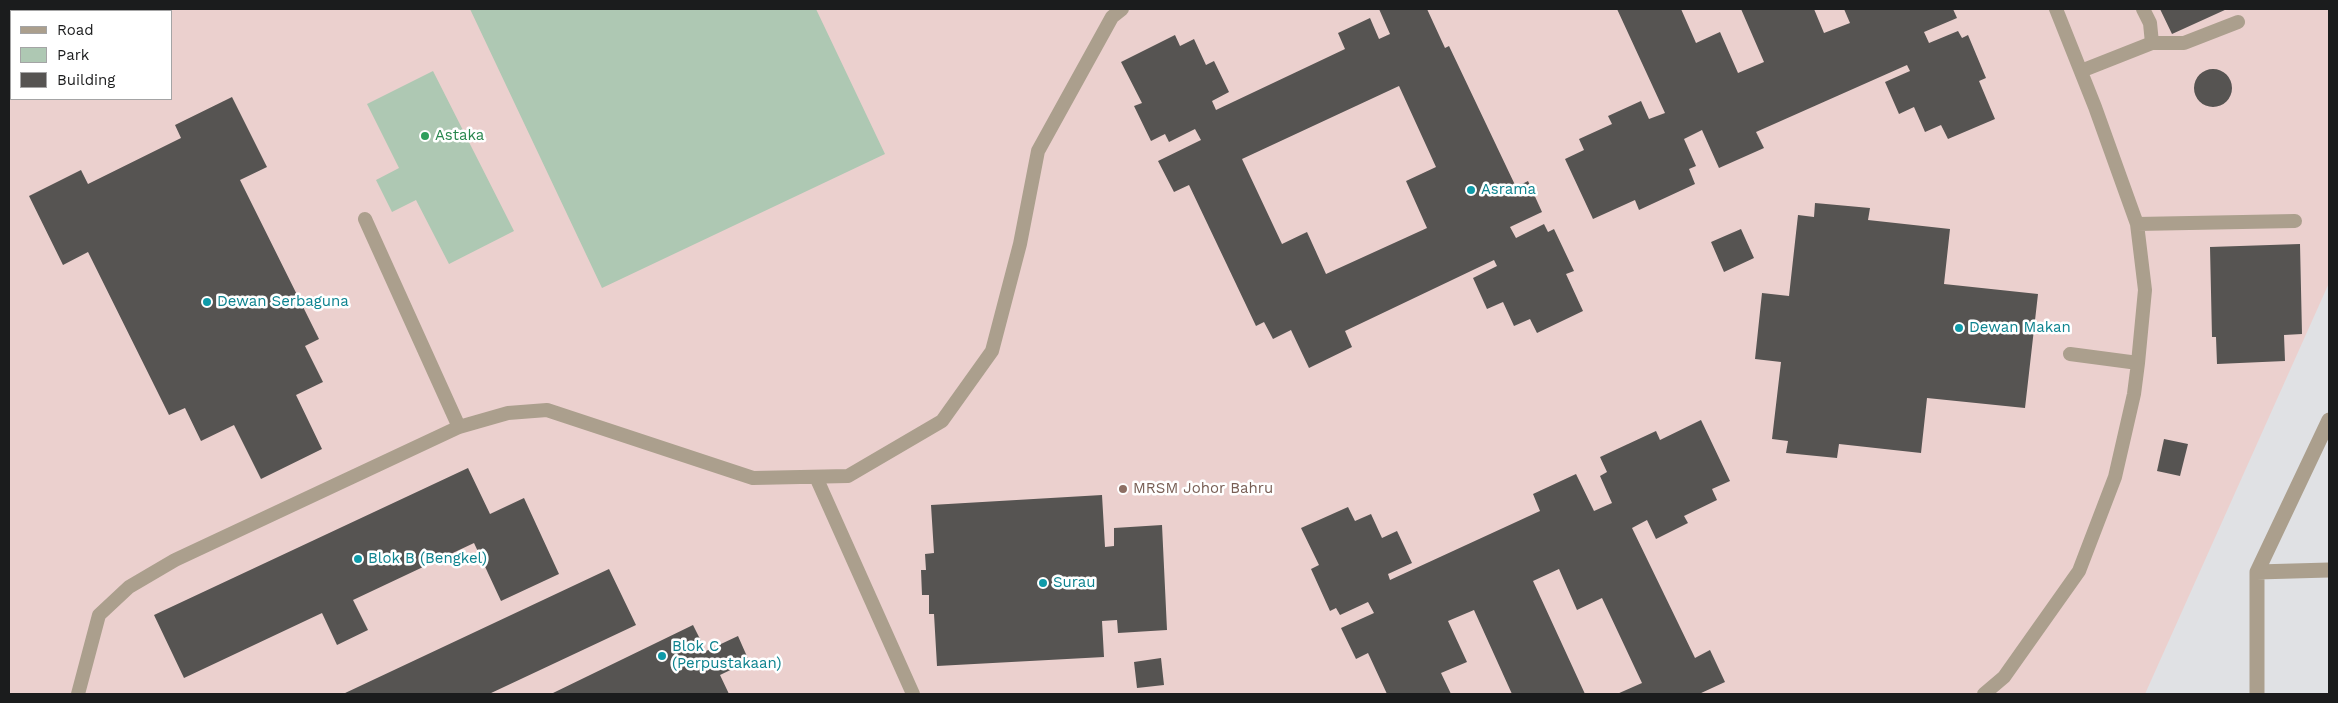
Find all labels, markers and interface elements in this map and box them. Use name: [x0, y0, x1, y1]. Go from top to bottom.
legend: [10, 10, 172, 100]
text: Road: [57, 21, 94, 39]
text: Park: [57, 46, 89, 64]
text: Building: [57, 71, 115, 89]
place label: Astaka: [435, 127, 484, 145]
marker: Astaka: [419, 130, 431, 142]
place label: Asrama: [1481, 181, 1536, 199]
marker: Asrama: [1465, 184, 1477, 196]
place label: Dewan Serbaguna: [217, 293, 349, 311]
marker: Dewan Serbaguna: [201, 296, 213, 308]
place label: Dewan Makan: [1969, 319, 2071, 337]
marker: Dewan Makan: [1953, 322, 1965, 334]
place label: MRSM Johor Bahru: [1133, 480, 1273, 498]
marker: MRSM Johor Bahru: [1117, 483, 1129, 495]
place label: Blok B (Bengkel): [368, 550, 487, 568]
marker: Blok B (Bengkel): [352, 553, 364, 565]
place label: Surau: [1053, 574, 1095, 592]
marker: Surau: [1037, 577, 1049, 589]
place label: Blok C (Perpustakaan): [672, 638, 781, 673]
marker: Blok C (Perpustakaan): [656, 650, 668, 662]

